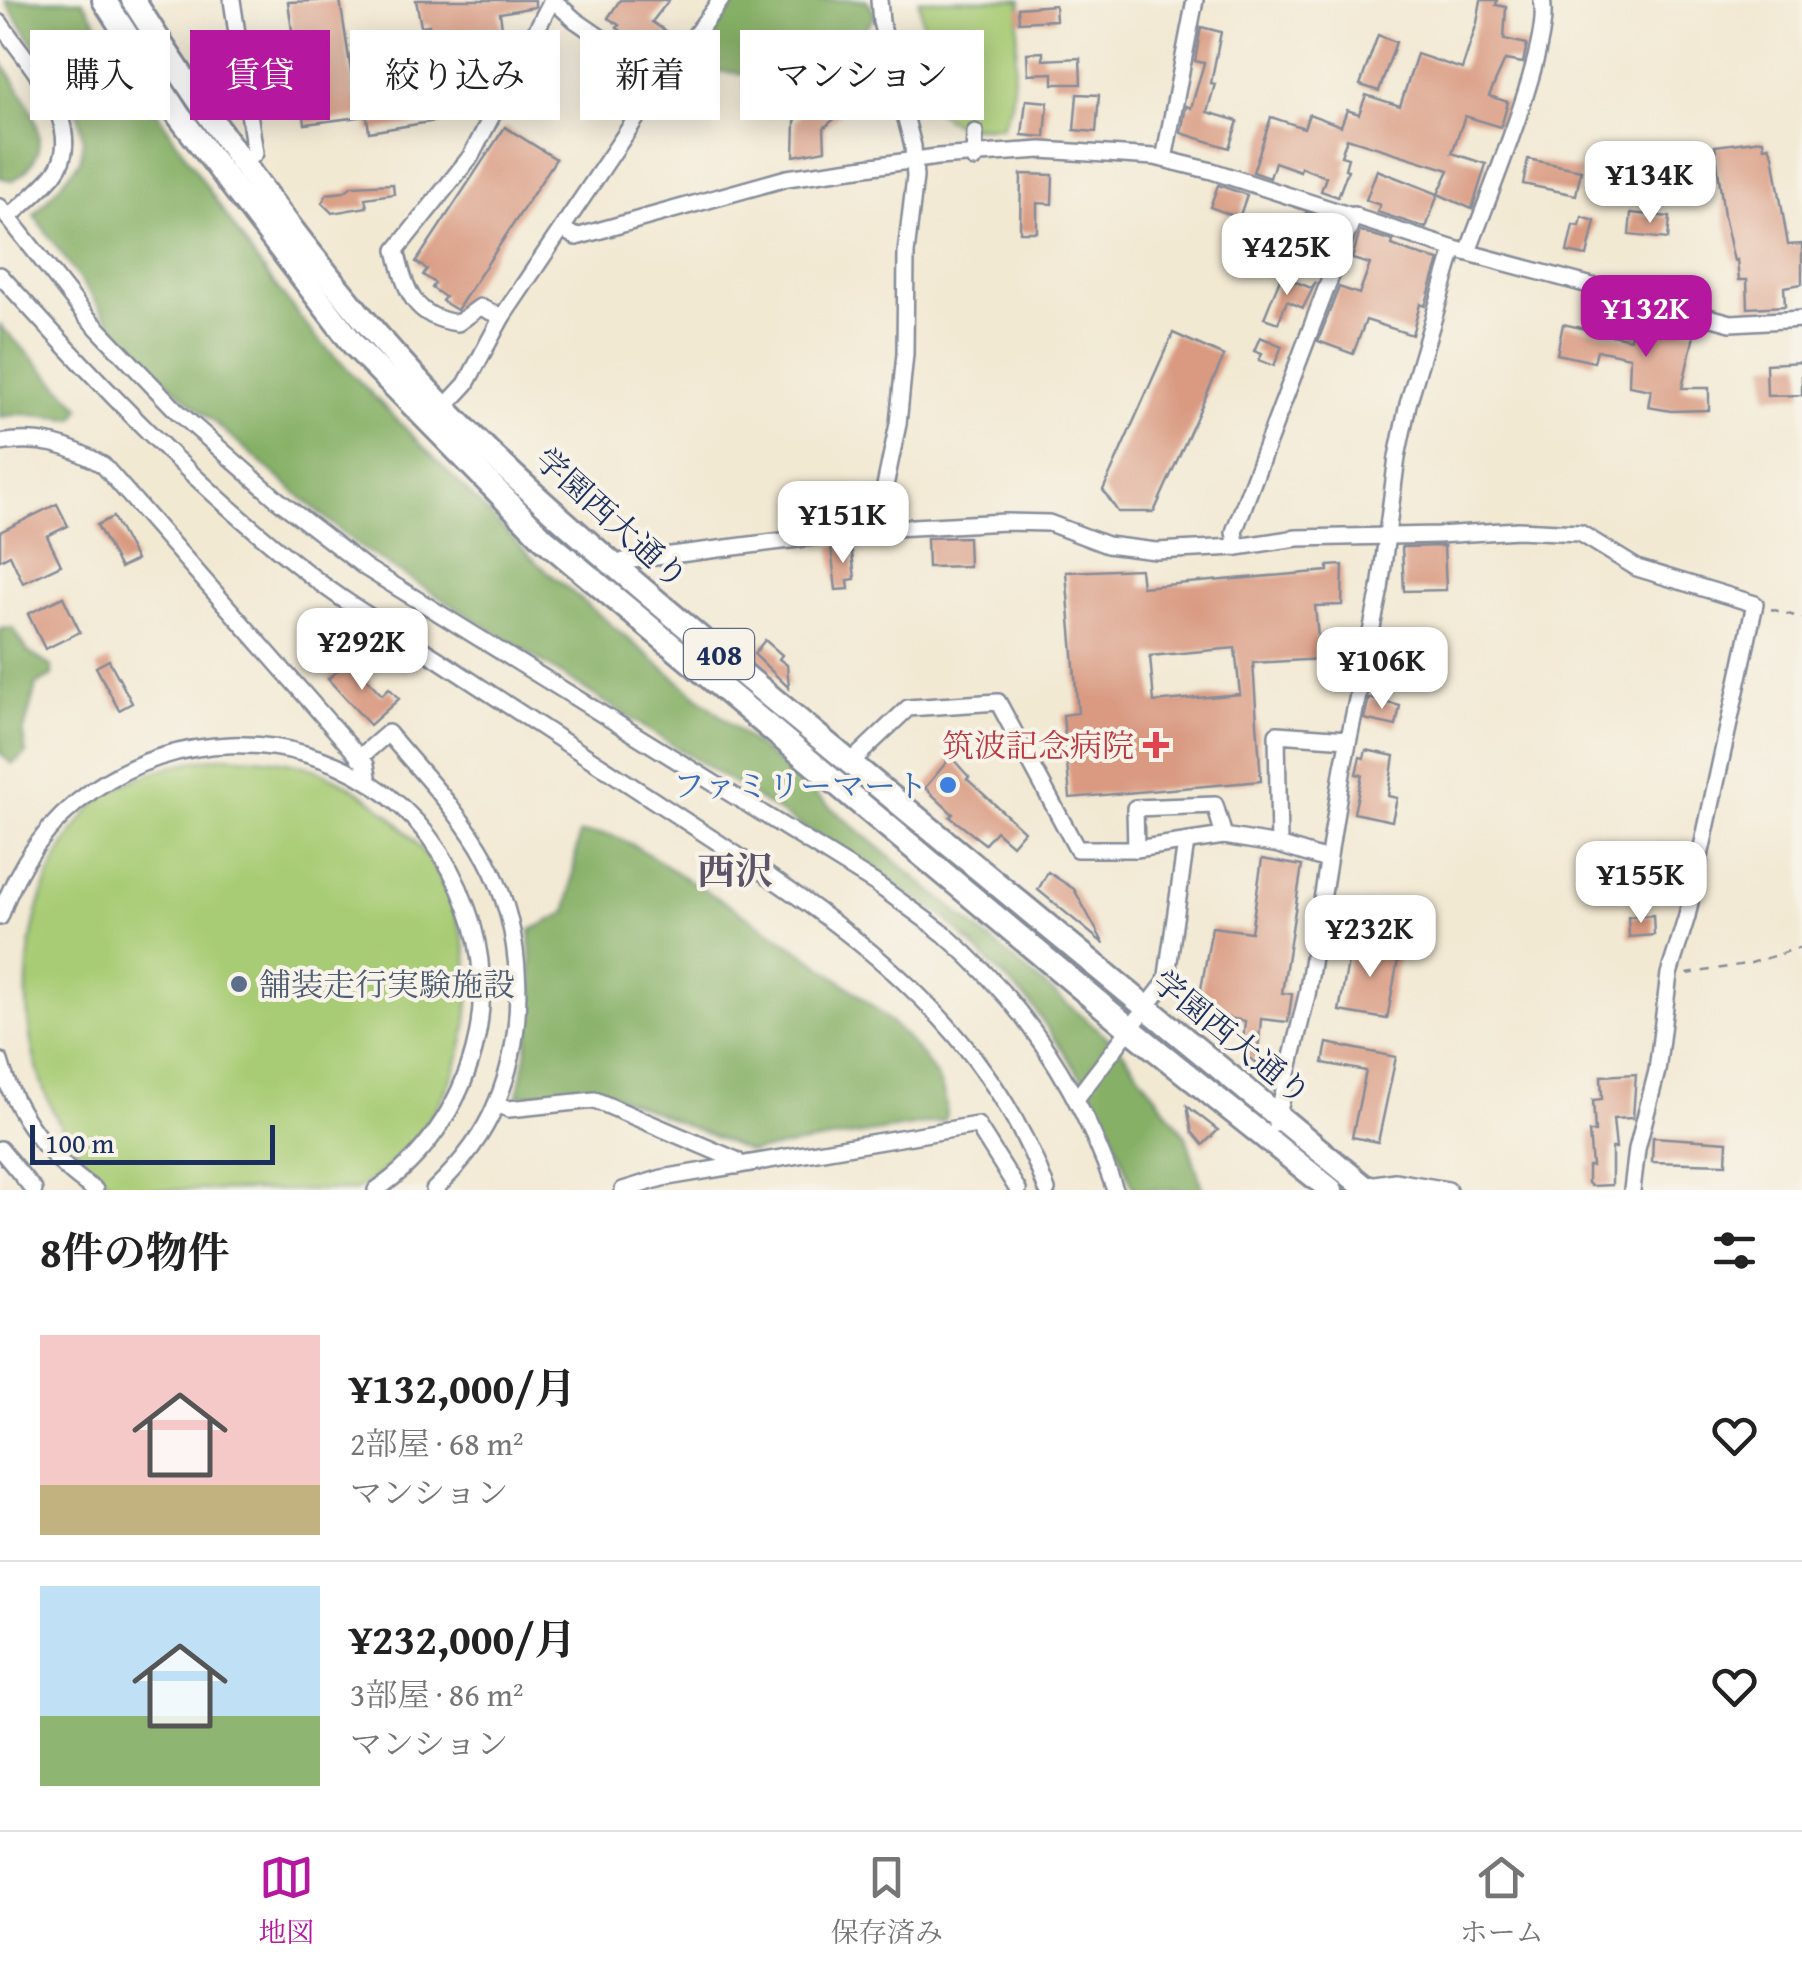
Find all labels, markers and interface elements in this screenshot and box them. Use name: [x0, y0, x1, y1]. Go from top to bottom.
chip: 購入: [30, 30, 170, 120]
chip: 賃貸: [190, 30, 330, 120]
chip: 絞り込み: [350, 30, 560, 120]
chip: 新着: [580, 30, 720, 120]
chip: マンション: [740, 30, 984, 120]
pin: ¥134K: [1580, 141, 1720, 226]
text: ¥134K: [1607, 150, 1693, 197]
pin: ¥425K: [1217, 213, 1357, 298]
text: ¥425K: [1244, 222, 1330, 269]
pin: ¥132K: [1576, 275, 1716, 360]
text: ¥132K: [1603, 284, 1689, 331]
street label: 学園西大通り: [525, 436, 699, 600]
pin: ¥151K: [773, 481, 913, 566]
text: ¥151K: [800, 490, 886, 537]
pin: ¥292K: [292, 608, 432, 693]
text: ¥292K: [319, 617, 405, 664]
pin: ¥106K: [1312, 627, 1452, 712]
road number: 408: [684, 629, 754, 679]
text: ¥106K: [1339, 636, 1425, 683]
place label: 筑波記念病院: [942, 722, 1134, 769]
marker: 筑波記念病院: [1143, 732, 1169, 758]
place label: ファミリーマート: [673, 762, 928, 809]
marker: ファミリーマート: [937, 774, 959, 796]
pin: ¥155K: [1571, 841, 1711, 926]
district label: 西沢: [697, 842, 773, 898]
text: ¥155K: [1598, 850, 1684, 897]
pin: ¥232K: [1300, 895, 1440, 980]
text: ¥232K: [1327, 904, 1413, 951]
street label: 学園西大通り: [1143, 958, 1321, 1116]
place label: 舗装走行実験施設: [259, 961, 515, 1008]
marker: 舗装走行実験施設: [228, 973, 250, 995]
scale bar: [30, 1120, 275, 1164]
text: 100 m: [45, 1122, 114, 1163]
text: 8件の物件: [40, 1221, 230, 1282]
icon: filters: [1707, 1223, 1762, 1278]
text: ¥132,000/月: [350, 1357, 576, 1418]
icon: home: [120, 1375, 240, 1495]
icon: heart: [1707, 1408, 1762, 1463]
text: 2部屋 · 68 m²: [350, 1420, 524, 1467]
text: マンション: [350, 1469, 509, 1516]
text: ¥232,000/月: [350, 1608, 576, 1669]
icon: home: [120, 1626, 240, 1746]
icon: heart: [1707, 1659, 1762, 1714]
text: 3部屋 · 86 m²: [350, 1671, 524, 1718]
text: マンション: [350, 1720, 509, 1767]
tab: 地図: [258, 1850, 314, 1952]
tab: 保存済み: [831, 1850, 943, 1952]
tab: ホーム: [1460, 1850, 1544, 1952]

